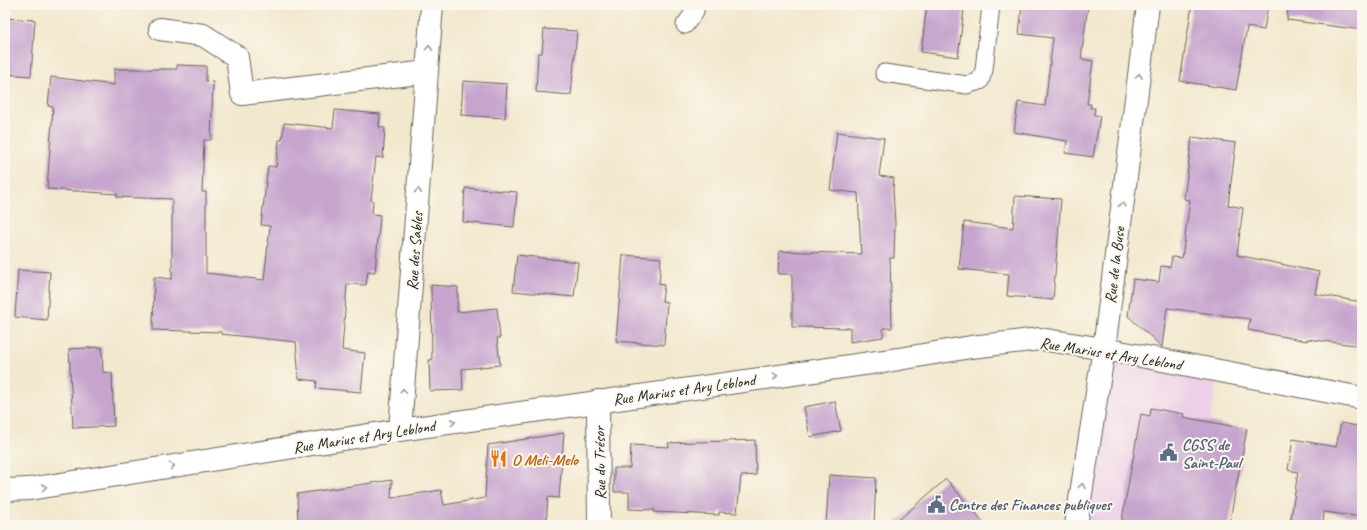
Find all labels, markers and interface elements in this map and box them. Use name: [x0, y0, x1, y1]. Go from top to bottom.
one-way arrow: [424, 45, 433, 51]
one-way arrow: [1134, 73, 1143, 79]
one-way arrow: [413, 188, 422, 194]
one-way arrow: [1117, 202, 1126, 208]
street label: Rue des Sables: [402, 210, 428, 291]
street label: Rue de la Buse: [1100, 224, 1130, 305]
street label: Rue Marius et Ary Leblond: [1038, 333, 1186, 376]
street label: Rue Marius et Ary Leblond: [612, 370, 759, 410]
one-way arrow: [772, 372, 779, 381]
one-way arrow: [399, 388, 408, 394]
street label: Rue Marius et Ary Leblond: [292, 415, 439, 458]
one-way arrow: [450, 418, 456, 427]
street label: Rue du Trésor: [589, 425, 611, 500]
place label: CGSS de Saint-Paul: [1182, 435, 1244, 473]
public building icon: CGSS de Saint-Paul: [1159, 443, 1179, 463]
restaurant icon: O Meli-Melo: [489, 449, 509, 469]
place label: O Meli-Melo: [512, 450, 580, 470]
one-way arrow: [169, 462, 175, 471]
one-way arrow: [41, 483, 47, 492]
one-way arrow: [1077, 483, 1086, 490]
public building icon: Centre des Finances publiques: [926, 494, 946, 514]
place label: Centre des Finances publiques: [949, 495, 1114, 515]

